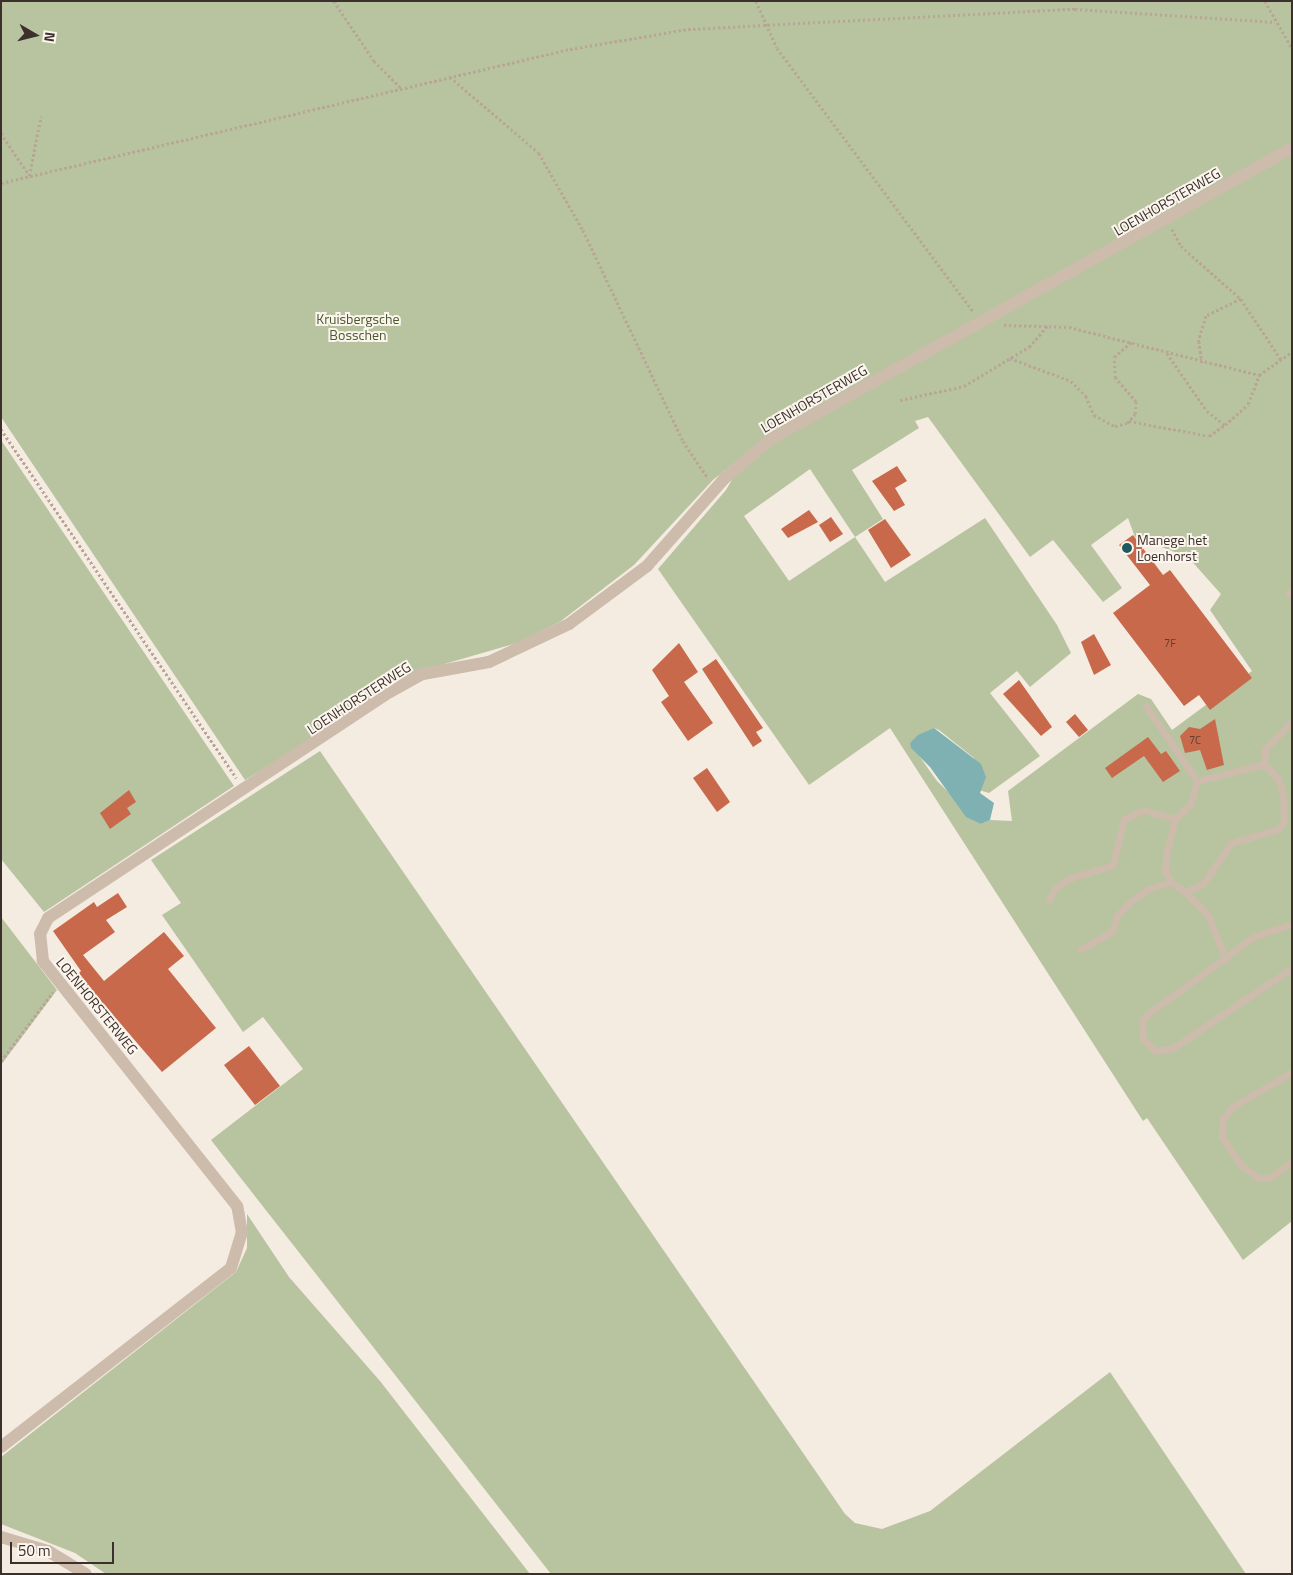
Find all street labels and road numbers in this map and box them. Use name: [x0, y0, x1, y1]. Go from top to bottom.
street label: LOENHORSTERWEG: [1111, 165, 1223, 239]
street label: LOENHORSTERWEG: [758, 362, 870, 436]
street label: LOENHORSTERWEG: [304, 658, 414, 738]
street label: LOENHORSTERWEG: [53, 954, 141, 1058]

